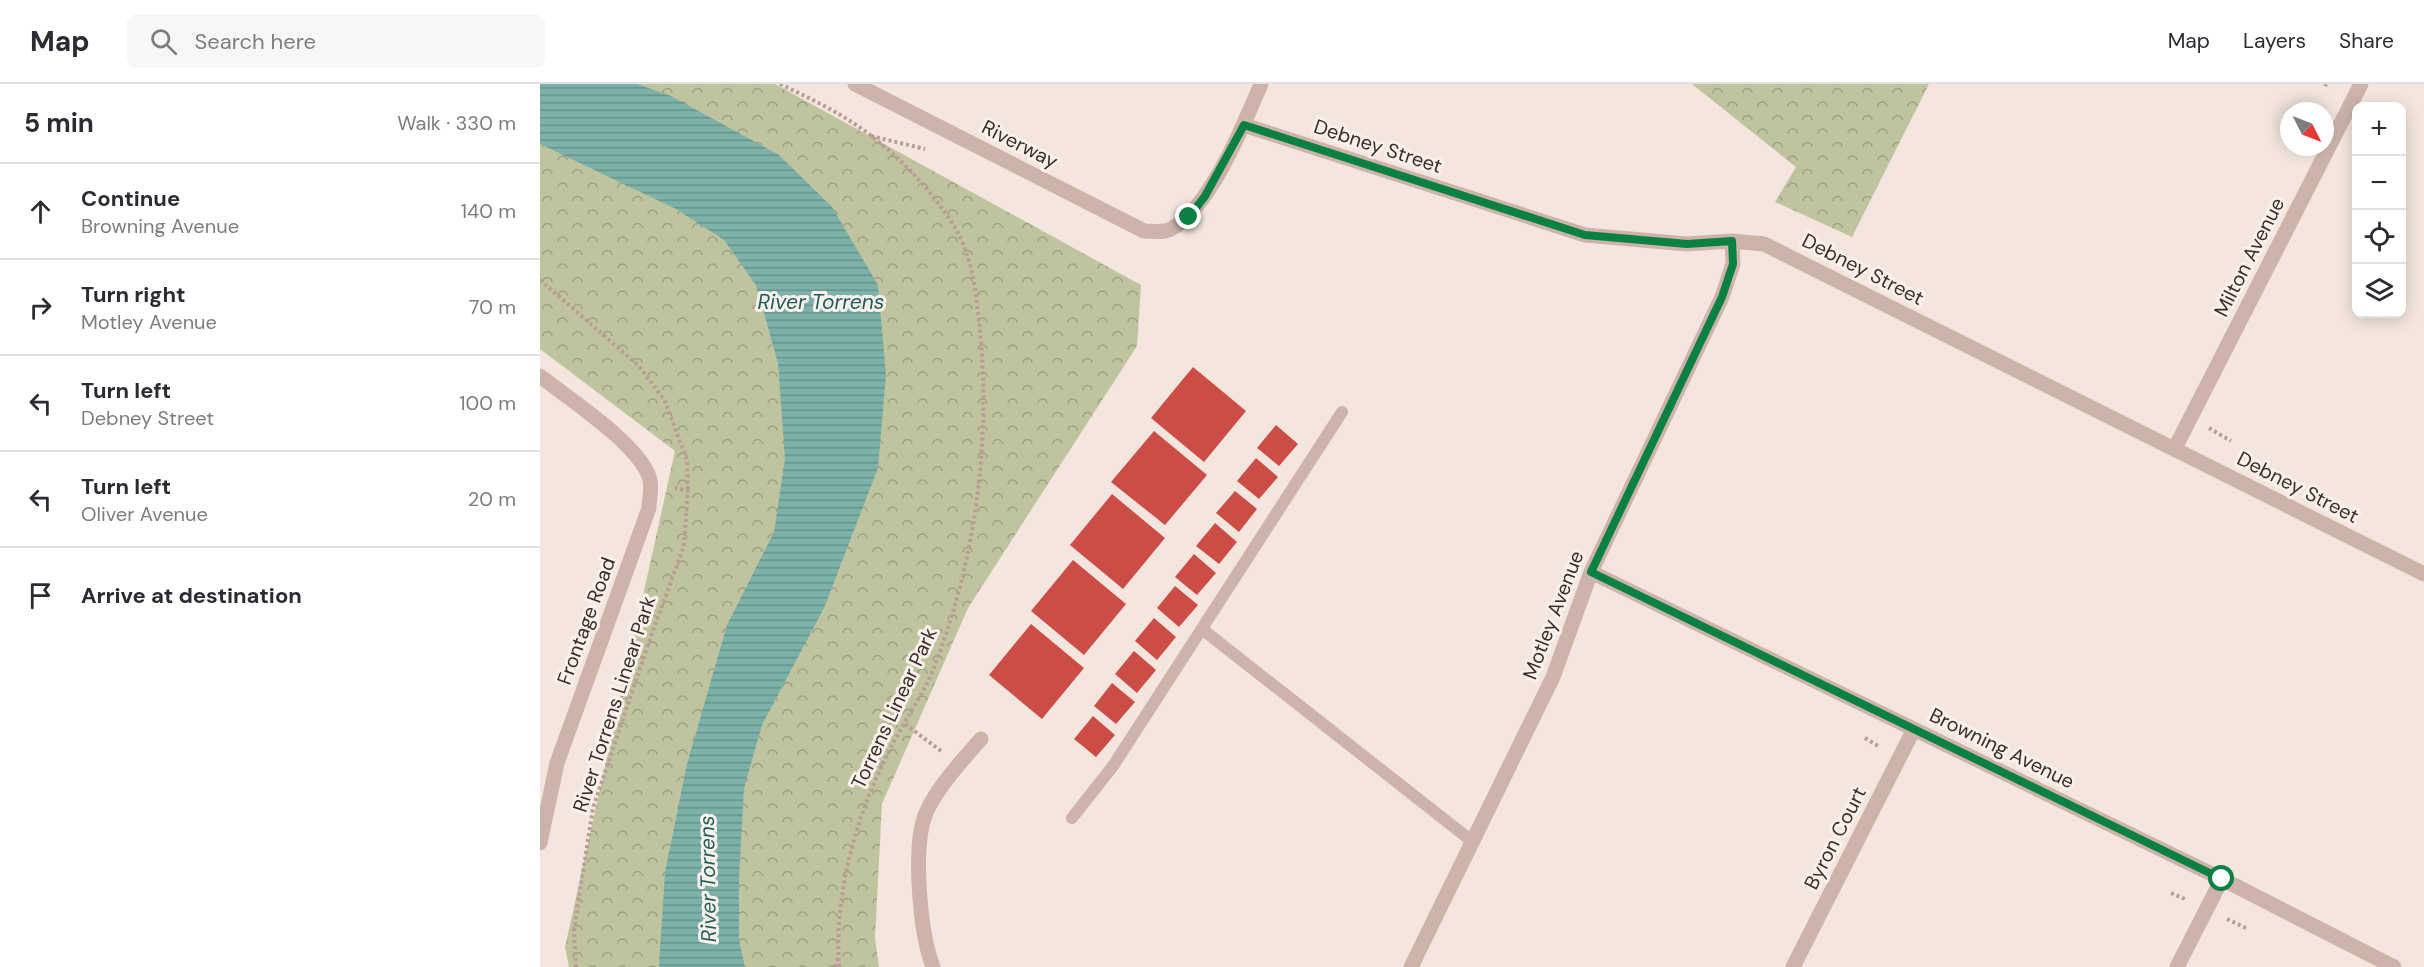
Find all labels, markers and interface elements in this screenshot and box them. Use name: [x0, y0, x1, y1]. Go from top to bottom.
search box: [126, 14, 546, 68]
text: Map: [30, 23, 90, 60]
icon: search: [147, 25, 180, 58]
text: Search here: [195, 27, 316, 56]
text: Map: [2168, 27, 2210, 55]
text: Layers: [2243, 27, 2306, 55]
text: Share: [2339, 27, 2394, 55]
north arrow: [2280, 102, 2334, 156]
map controls: [2352, 102, 2406, 318]
button: +: [2352, 102, 2406, 156]
text: 5 min: [24, 106, 94, 140]
text: Walk · 330 m: [397, 110, 516, 136]
street label: Debney Street: [1311, 113, 1446, 179]
street label: Riverway: [978, 114, 1062, 174]
button: −: [2352, 156, 2406, 210]
text: Continue: [81, 184, 180, 213]
street label: Milton Avenue: [2208, 193, 2290, 321]
icon: ahead: [24, 195, 57, 228]
text: 140 m: [461, 198, 516, 224]
route end: [1175, 203, 1201, 229]
button: locate: [2352, 210, 2406, 264]
text: Browning Avenue: [81, 213, 239, 239]
street label: Debney Street: [1798, 227, 1928, 311]
button: layers: [2352, 264, 2406, 318]
text: Turn right: [81, 280, 186, 309]
water label: River Torrens: [758, 288, 884, 316]
icon: right: [24, 291, 57, 324]
text: 70 m: [469, 294, 516, 320]
text: Motley Avenue: [81, 309, 217, 335]
text: Turn left: [81, 376, 171, 405]
icon: left: [24, 387, 57, 420]
text: 100 m: [459, 390, 516, 416]
text: Debney Street: [81, 405, 214, 431]
street label: Debney Street: [2233, 445, 2363, 529]
text: Turn left: [81, 472, 171, 501]
icon: left: [24, 483, 57, 516]
text: 20 m: [468, 486, 516, 512]
text: Oliver Avenue: [81, 501, 208, 527]
street label: Motley Avenue: [1517, 547, 1589, 683]
street label: Frontage Road: [551, 554, 621, 688]
icon: arrive: [24, 579, 57, 612]
text: Arrive at destination: [81, 581, 302, 610]
street label: River Torrens Linear Park: [567, 593, 661, 815]
street label: Torrens Linear Park: [845, 623, 943, 793]
street label: Browning Avenue: [1925, 702, 2079, 794]
street label: Byron Court: [1798, 782, 1872, 894]
water label: River Torrens: [693, 815, 723, 943]
route start: [2208, 865, 2234, 891]

